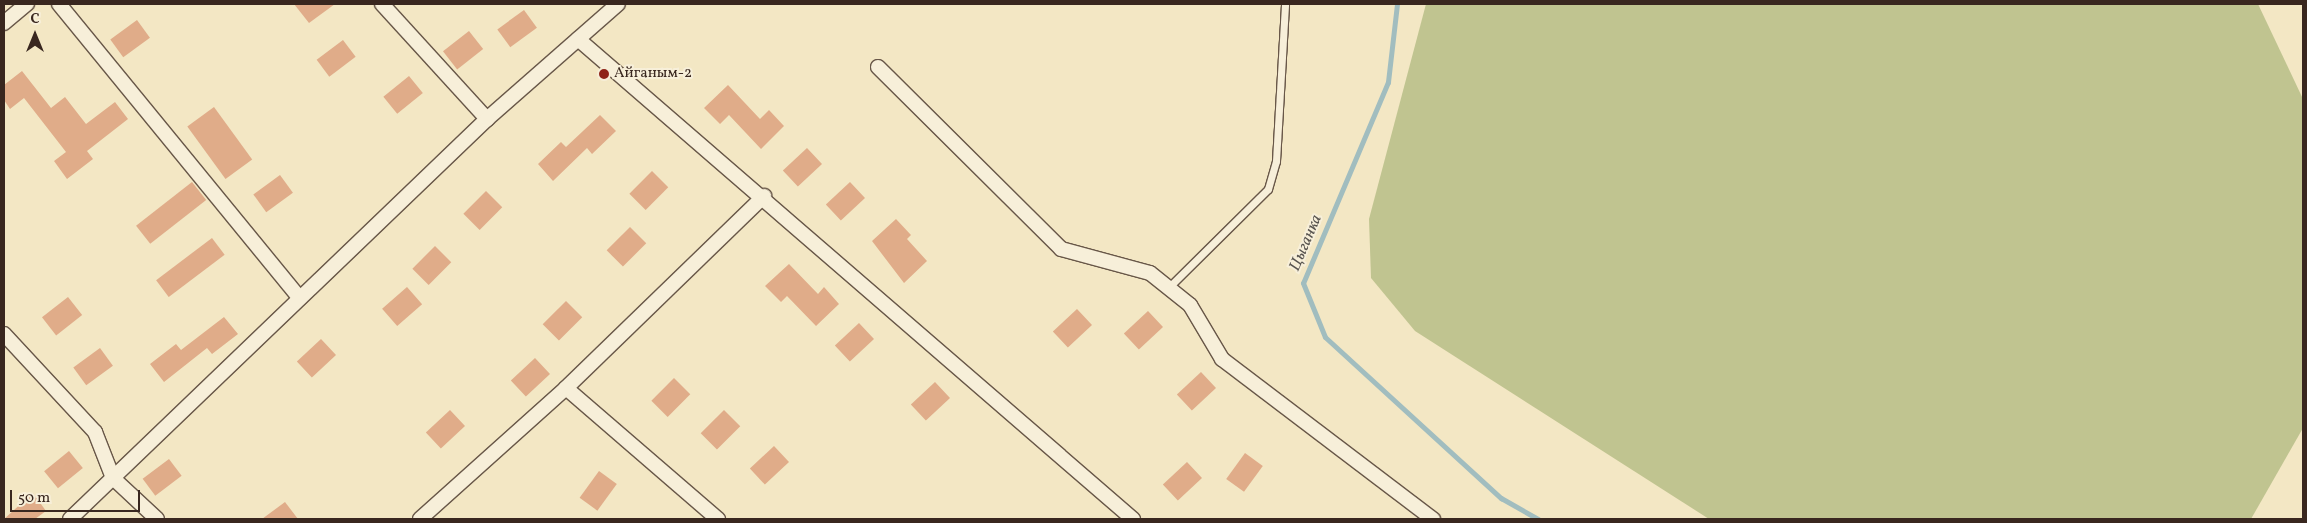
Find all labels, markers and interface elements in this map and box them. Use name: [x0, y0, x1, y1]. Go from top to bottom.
north arrow: [10, 10, 60, 60]
text: С: [30, 10, 40, 29]
place label: Айганым-2: [614, 65, 692, 83]
marker: Айганым-2: [598, 68, 610, 80]
water label: Цыганка: [1286, 212, 1326, 274]
scale bar: [12, 480, 142, 512]
text: 50 m: [18, 488, 50, 509]

